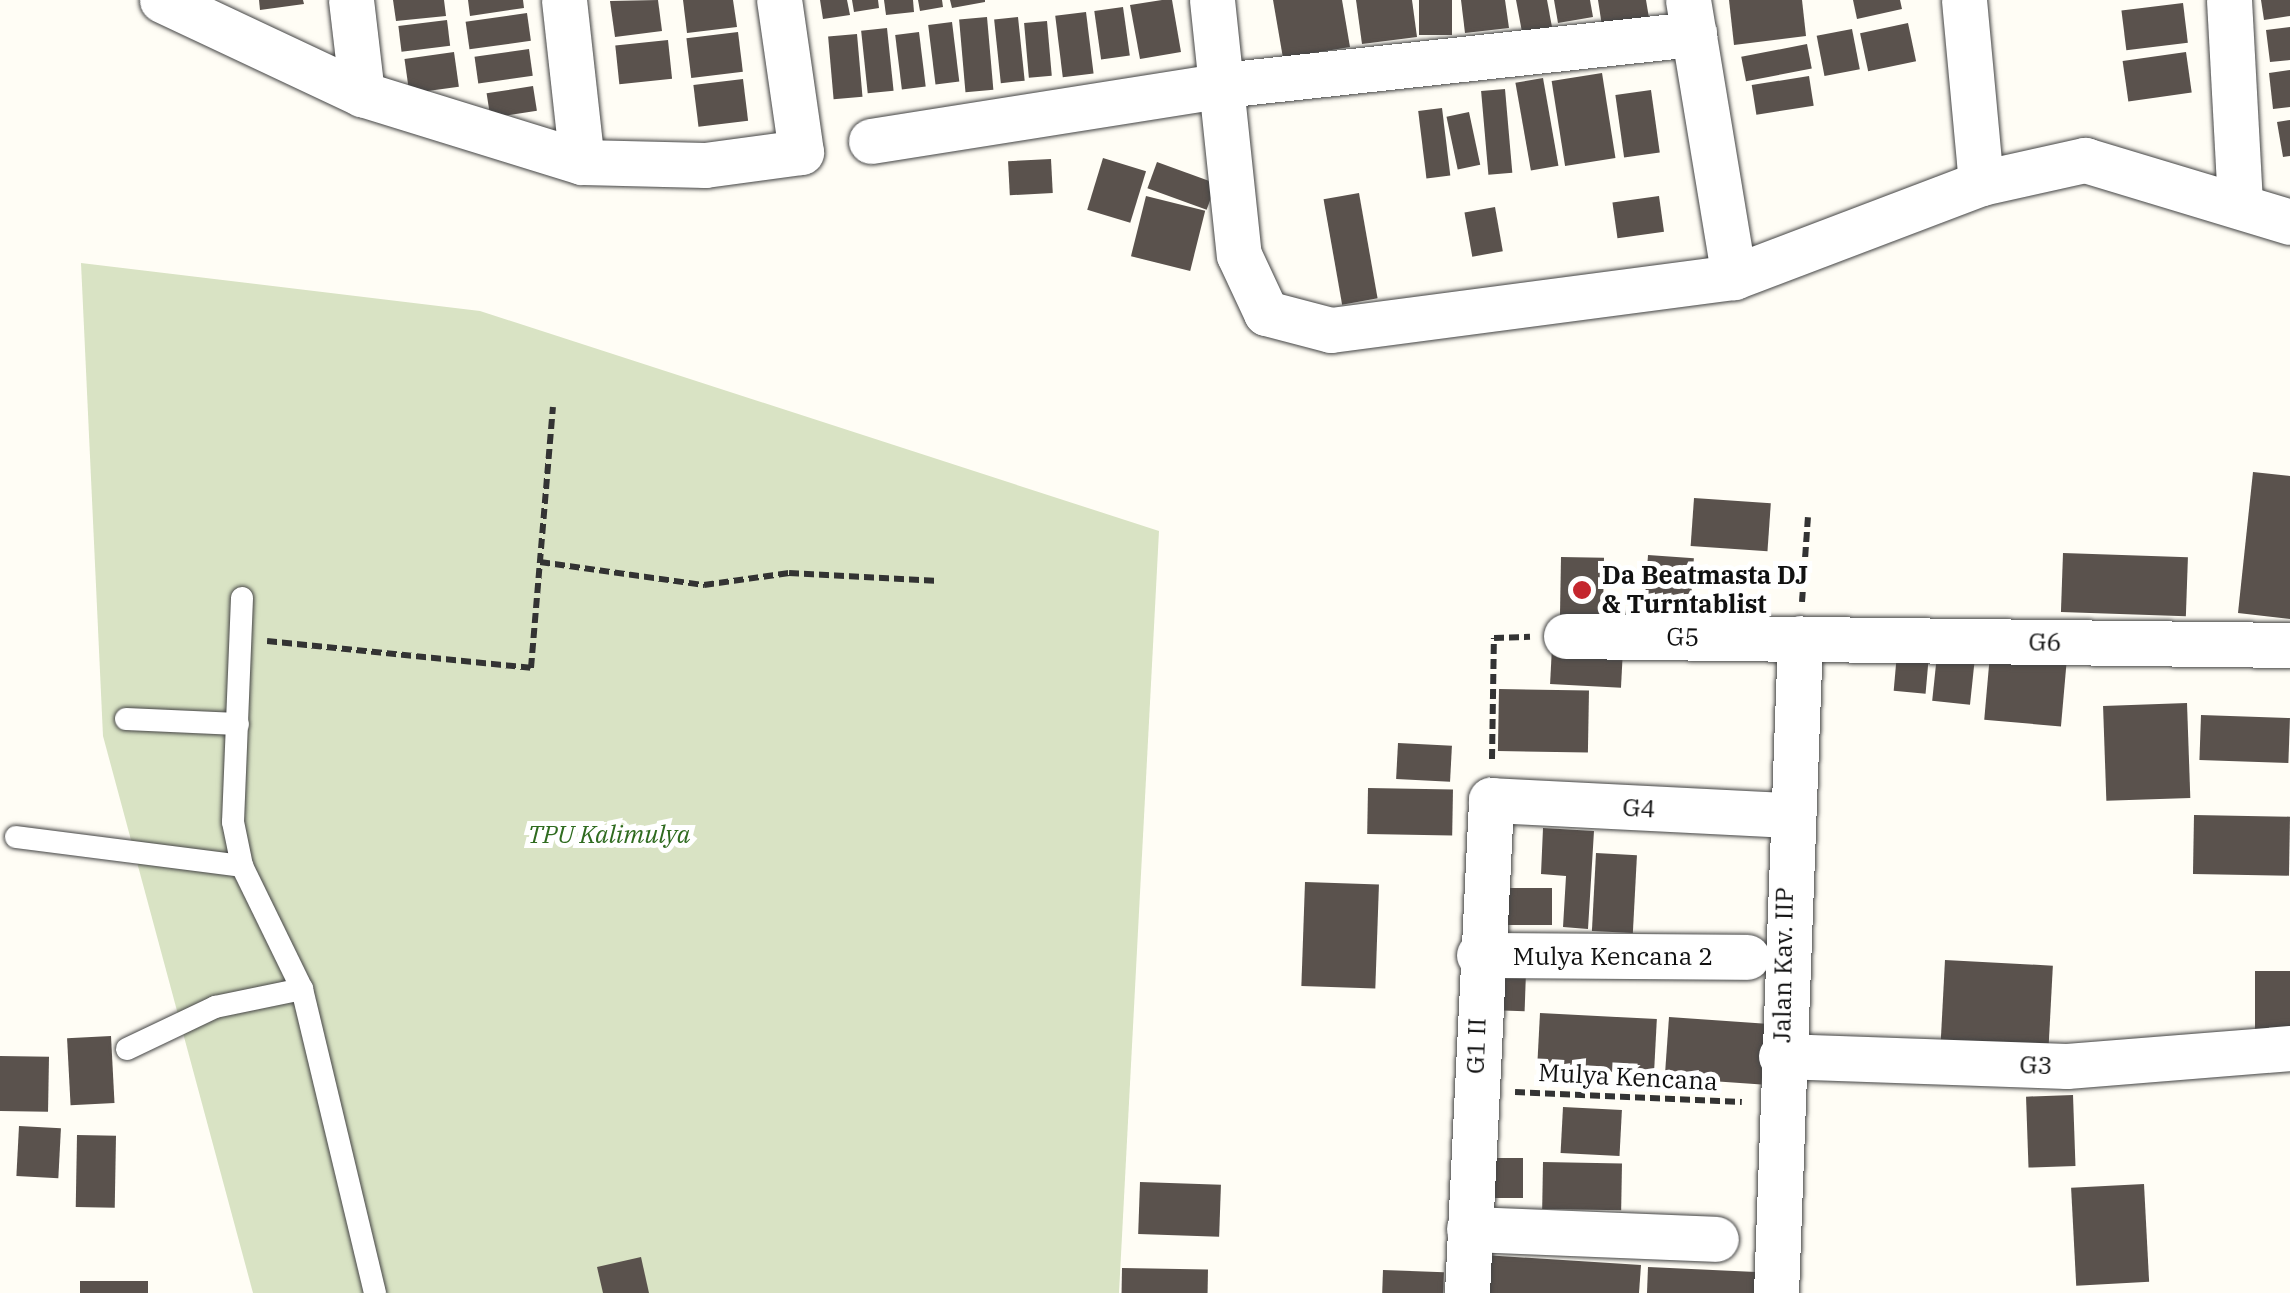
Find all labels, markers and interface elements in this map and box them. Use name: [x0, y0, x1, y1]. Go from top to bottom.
place label: Da Beatmasta DJ & Turntablist: [1602, 561, 1808, 620]
marker: Da Beatmasta DJ & Turntablist: [1571, 579, 1593, 601]
street label: G5: [1666, 622, 1700, 652]
street label: G6: [2028, 627, 2062, 657]
street label: G4: [1622, 792, 1656, 824]
park label: TPU Kalimulya: [528, 819, 690, 849]
street label: Jalan Kav. IIP: [1767, 887, 1799, 1043]
street label: Mulya Kencana 2: [1513, 941, 1713, 971]
street label: G1 II: [1460, 1017, 1492, 1075]
street label: G3: [2019, 1049, 2053, 1081]
street label: Mulya Kencana: [1537, 1057, 1719, 1097]

